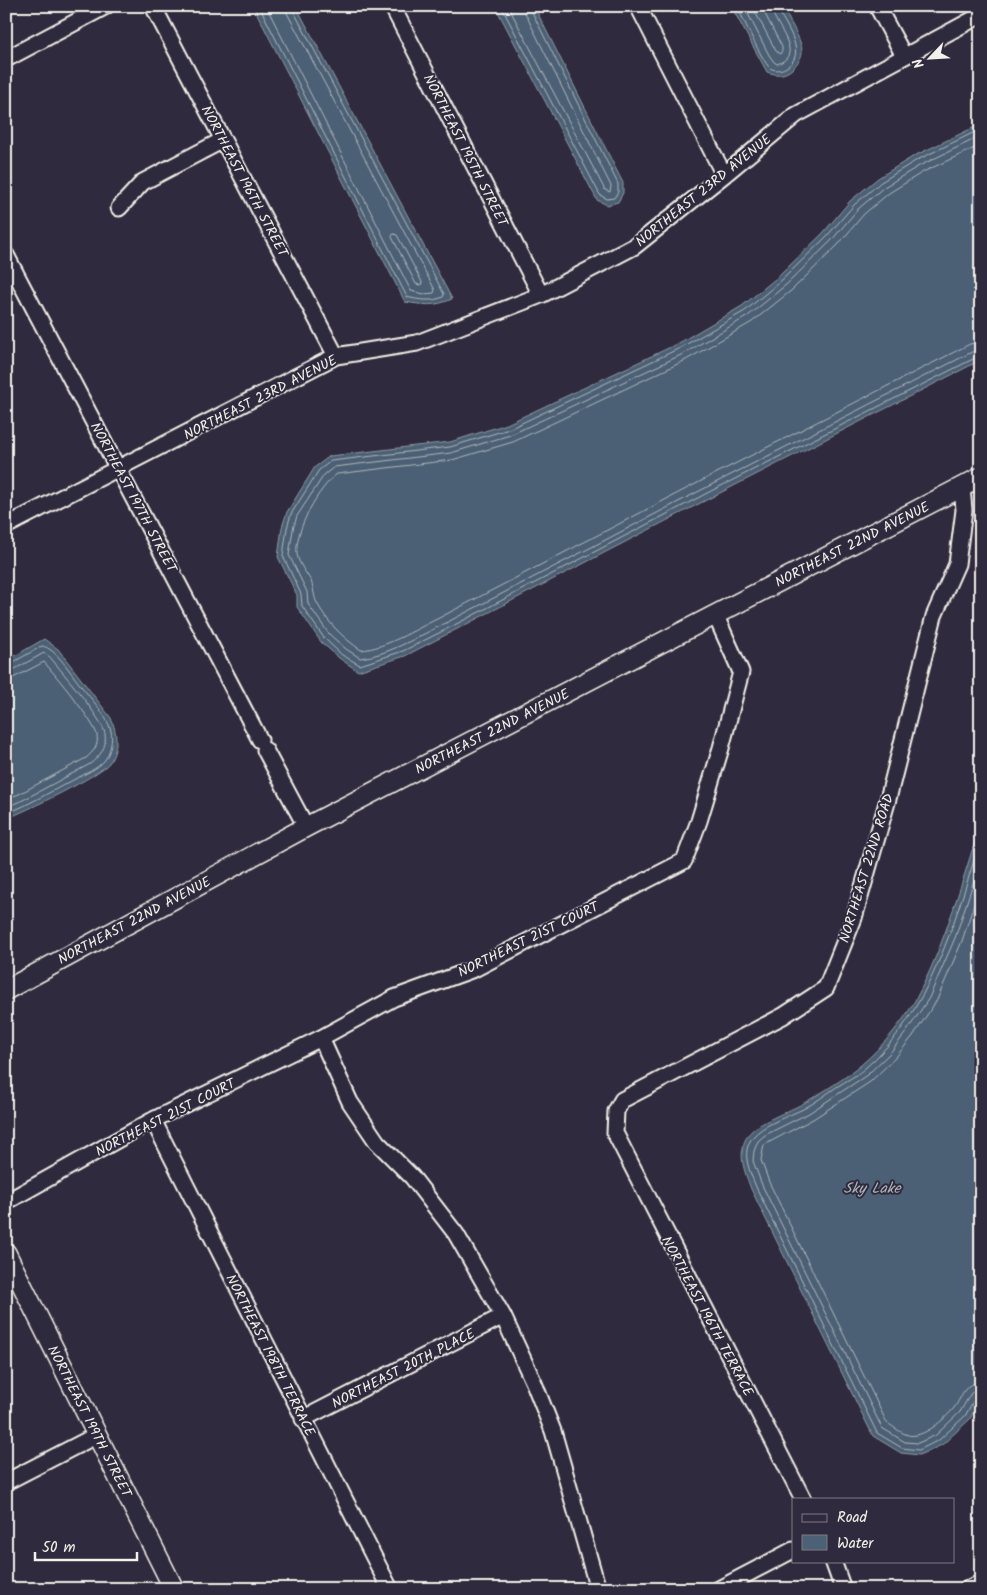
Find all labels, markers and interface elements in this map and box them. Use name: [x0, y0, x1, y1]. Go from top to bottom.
north arrow: [904, 32, 954, 82]
text: N: [907, 54, 931, 72]
street label: NORTHEAST 195TH STREET: [417, 70, 514, 232]
street label: NORTHEAST 196TH STREET: [195, 102, 294, 262]
street label: NORTHEAST 23RD AVENUE: [631, 128, 777, 253]
street label: NORTHEAST 23RD AVENUE: [180, 349, 342, 446]
street label: NORTHEAST 197TH STREET: [84, 418, 183, 578]
street label: NORTHEAST 22ND AVENUE: [771, 496, 934, 593]
street label: NORTHEAST 22ND AVENUE: [411, 683, 574, 780]
street label: NORTHEAST 22ND ROAD: [834, 791, 900, 946]
street label: NORTHEAST 22ND AVENUE: [54, 871, 216, 971]
street label: NORTHEAST 21ST COURT: [454, 896, 604, 984]
street label: NORTHEAST 21ST COURT: [92, 1072, 241, 1163]
water label: Sky Lake: [843, 1177, 902, 1201]
street label: NORTHEAST 196TH TERRACE: [655, 1232, 759, 1401]
street label: NORTHEAST 198TH TERRACE: [220, 1270, 321, 1441]
street label: NORTHEAST 20TH PLACE: [328, 1323, 480, 1415]
street label: NORTHEAST 199TH STREET: [41, 1342, 138, 1503]
legend: [792, 1498, 954, 1562]
text: Road: [837, 1506, 868, 1530]
scale bar: [35, 1530, 138, 1562]
text: Water: [837, 1532, 874, 1556]
text: 50 m: [42, 1536, 76, 1560]

